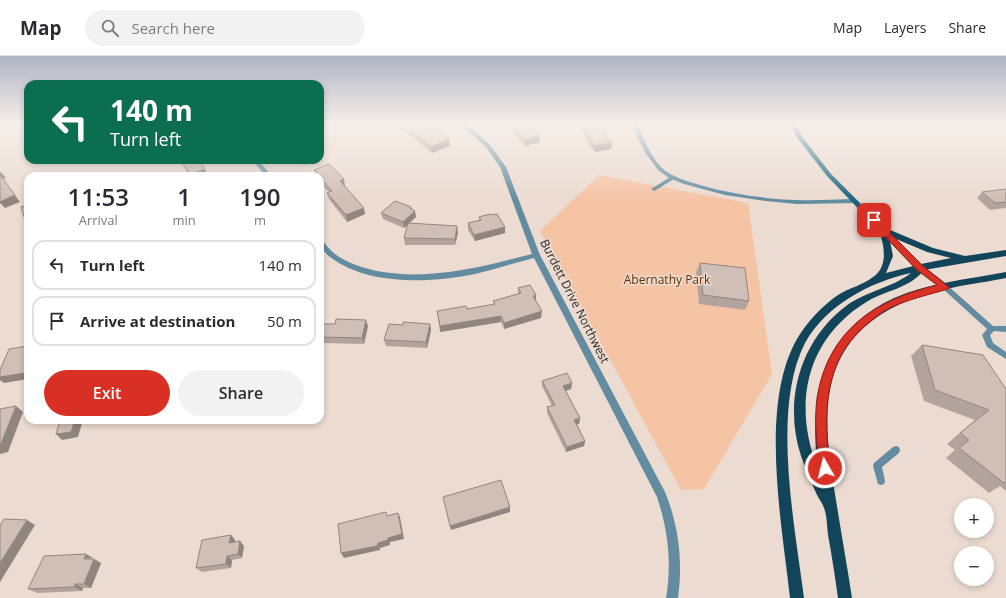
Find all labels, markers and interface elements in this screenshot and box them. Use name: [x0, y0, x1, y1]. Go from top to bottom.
search box: [85, 10, 365, 46]
text: Map: [20, 15, 61, 41]
icon: search: [99, 17, 121, 39]
text: Search here: [131, 18, 215, 38]
text: Map: [833, 18, 862, 37]
text: Layers: [884, 18, 926, 37]
text: Share: [948, 18, 986, 37]
text: 140 m: [110, 91, 193, 129]
icon: left: [44, 96, 96, 148]
text: Turn left: [110, 127, 181, 151]
text: 11:53: [68, 180, 129, 213]
text: 1: [177, 180, 191, 213]
text: 190: [239, 180, 280, 213]
pin: [857, 203, 891, 237]
icon: arrive: [863, 209, 885, 231]
text: Arrival: [79, 211, 118, 229]
text: min: [173, 211, 196, 229]
text: m: [254, 211, 266, 229]
street label: Burdett Drive Northwest: [536, 236, 614, 366]
icon: left: [46, 254, 68, 276]
text: Turn left: [80, 255, 145, 275]
text: 140 m: [258, 255, 302, 275]
park label: Abernathy Park: [624, 271, 711, 288]
icon: arrive: [46, 310, 68, 332]
text: Arrive at destination: [80, 311, 235, 331]
text: 50 m: [267, 311, 302, 331]
button: Exit: [44, 370, 170, 416]
button: Share: [178, 370, 304, 416]
position arrow: [804, 447, 846, 489]
map controls: [954, 498, 994, 586]
button: +: [954, 498, 994, 538]
button: −: [954, 546, 994, 586]

